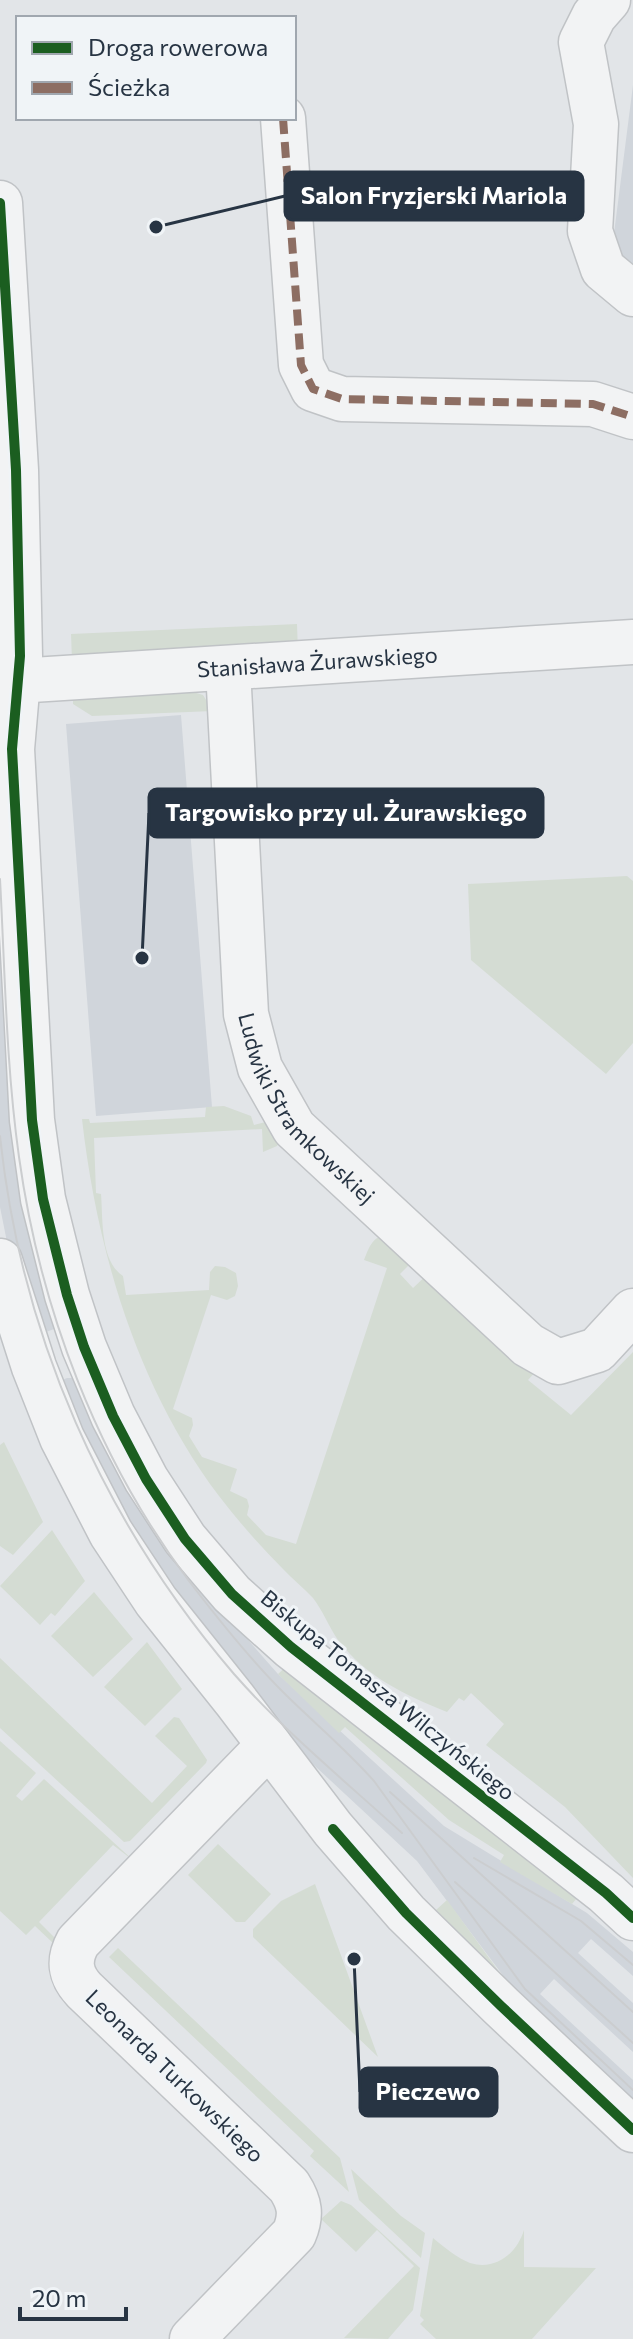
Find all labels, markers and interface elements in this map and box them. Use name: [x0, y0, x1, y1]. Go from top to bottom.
legend: [16, 16, 296, 120]
text: Droga rowerowa: [88, 32, 268, 61]
text: Ścieżka: [88, 72, 170, 101]
callout: Salon Fryzjerski Mariola: [285, 172, 583, 220]
text: Salon Fryzjerski Mariola: [301, 180, 567, 209]
street label: Stanisława Żurawskiego: [196, 640, 439, 683]
callout: Targowisko przy ul. Żurawskiego: [149, 789, 543, 837]
text: Targowisko przy ul. Żurawskiego: [165, 797, 527, 826]
street label: Ludwiki Stramkowskiej: [233, 1010, 380, 1209]
street label: Biskupa Tomasza Wilczyńskiego: [256, 1584, 521, 1806]
street label: Leonarda Turkowskiego: [81, 1983, 270, 2168]
callout: Pieczewo: [360, 2068, 497, 2116]
text: Pieczewo: [376, 2076, 480, 2105]
scale bar: [20, 2271, 126, 2321]
text: 20 m: [32, 2283, 86, 2312]

